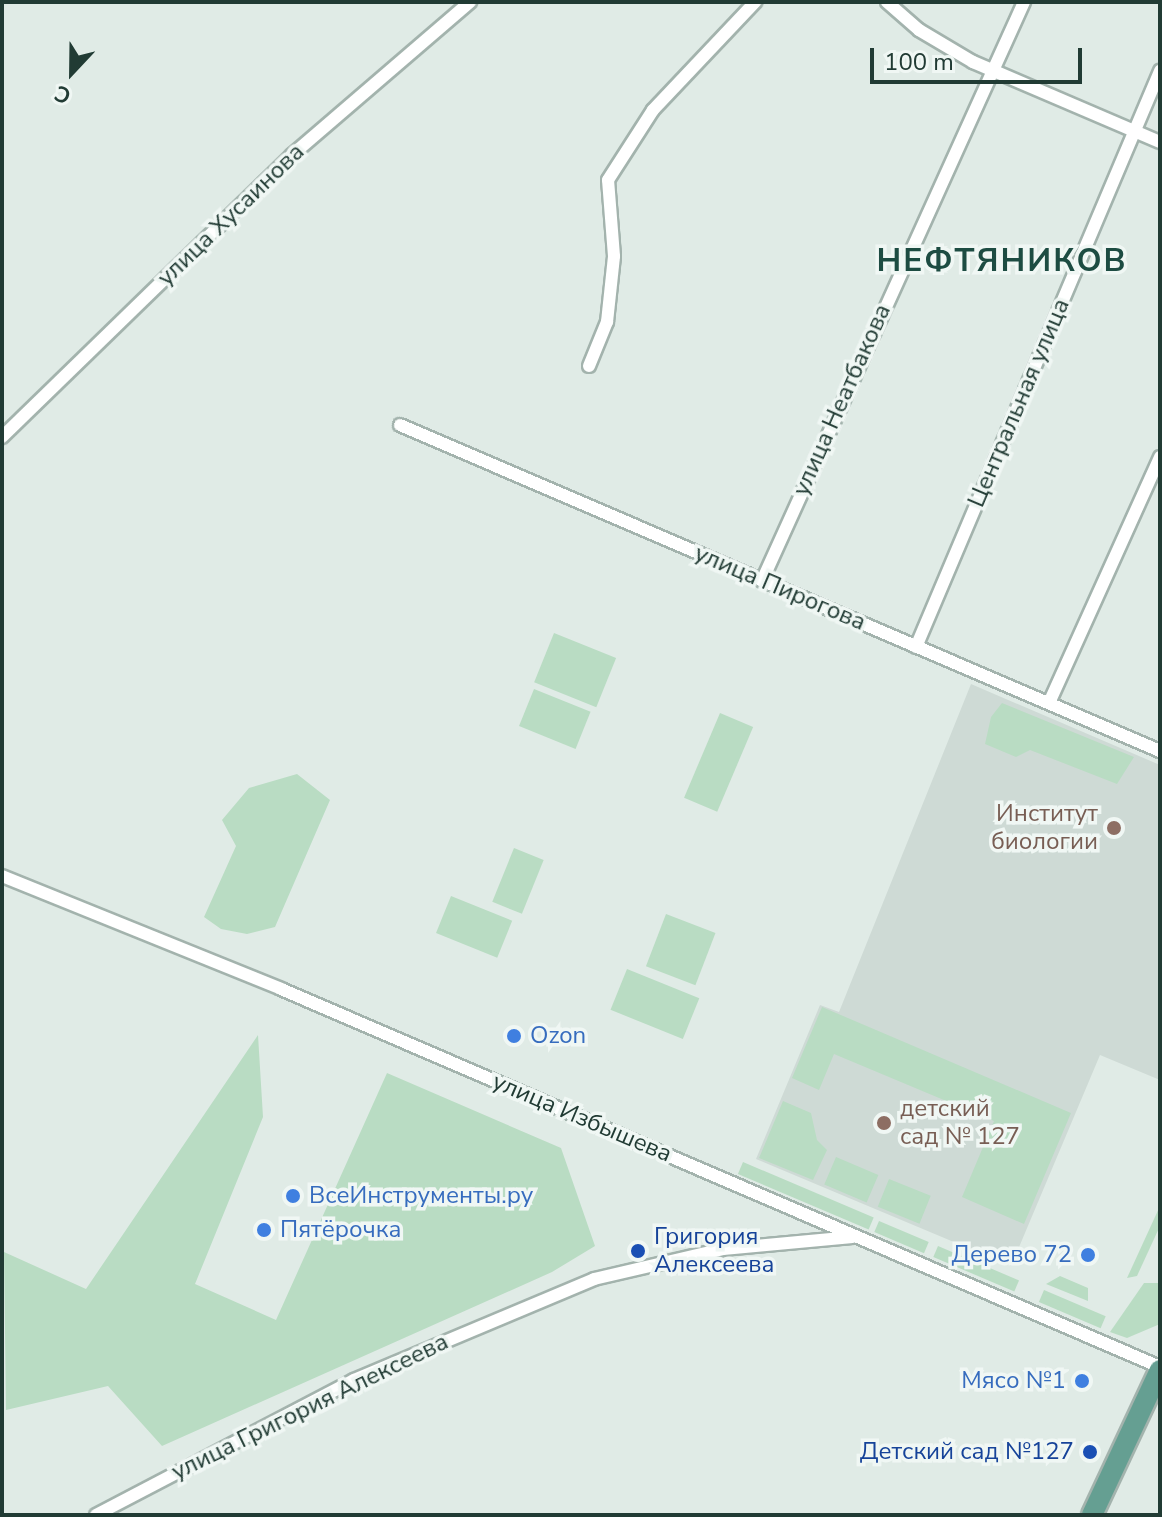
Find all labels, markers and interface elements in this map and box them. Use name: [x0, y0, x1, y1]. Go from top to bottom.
north arrow: [32, 32, 112, 112]
scale bar: [874, 32, 1086, 82]
text: 100 m: [884, 46, 954, 78]
text: С: [50, 78, 76, 111]
street label: улица Хусаинова: [152, 138, 310, 292]
district label: НЕФТЯНИКОВ: [876, 242, 1128, 280]
street label: Центральная улица: [962, 294, 1076, 512]
street label: улица Неатбакова: [787, 300, 897, 500]
street label: улица Пирогова: [690, 539, 870, 637]
place label: Институт биологии: [991, 800, 1098, 856]
marker: Институт биологии: [1105, 819, 1123, 837]
place label: Ozon: [530, 1022, 586, 1050]
marker: Ozon: [505, 1027, 523, 1045]
street label: улица Избышева: [488, 1067, 676, 1169]
place label: детский сад № 127: [900, 1095, 1020, 1151]
marker: детский сад № 127: [875, 1114, 893, 1132]
place label: ВсеИнструменты.ру: [309, 1182, 533, 1210]
marker: ВсеИнструменты.ру: [284, 1187, 302, 1205]
place label: Пятёрочка: [280, 1216, 401, 1244]
marker: Пятёрочка: [255, 1221, 273, 1239]
place label: Григория Алексеева: [654, 1223, 774, 1279]
place label: Дерево 72: [951, 1241, 1072, 1269]
marker: Григория Алексеева: [629, 1242, 647, 1260]
marker: Дерево 72: [1079, 1246, 1097, 1264]
street label: улица Григория Алексеева: [167, 1327, 453, 1487]
place label: Мясо №1: [961, 1367, 1066, 1395]
marker: Мясо №1: [1073, 1372, 1091, 1390]
place label: Детский сад №127: [860, 1438, 1074, 1466]
marker: Детский сад №127: [1081, 1443, 1099, 1461]

